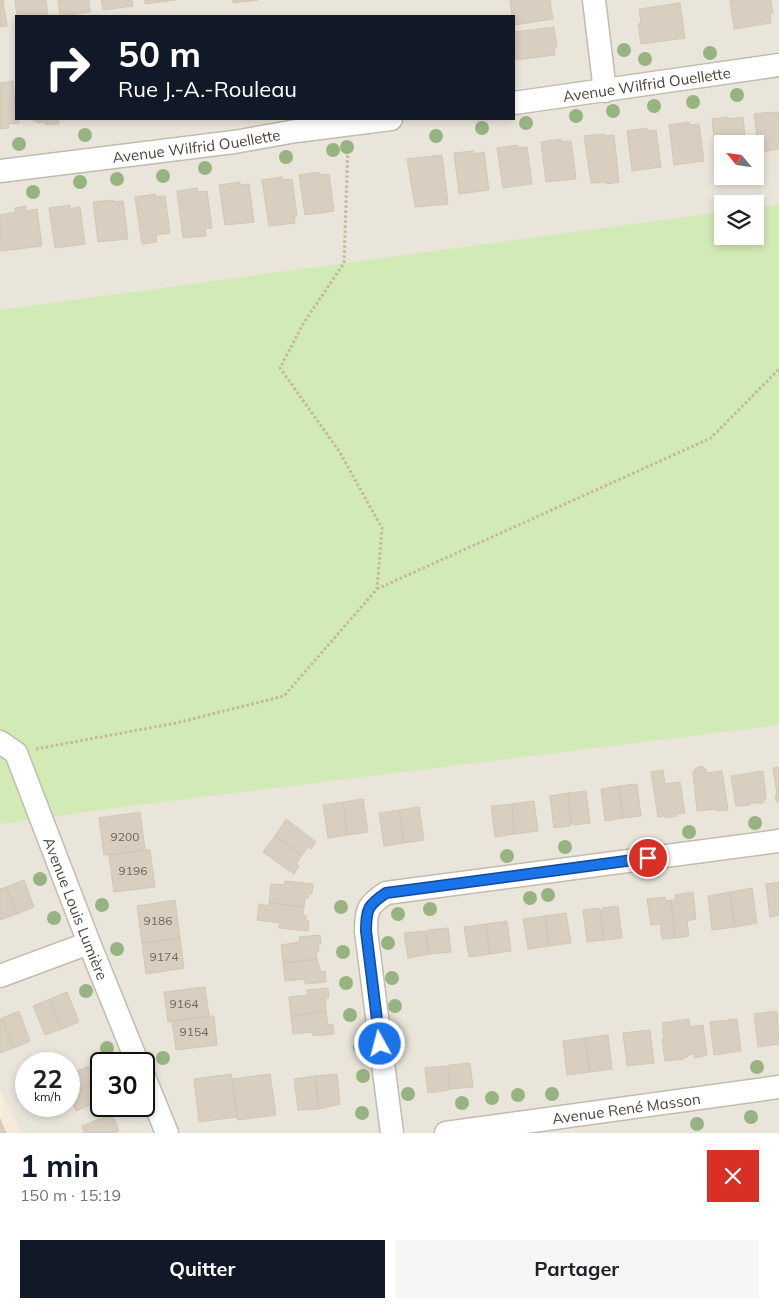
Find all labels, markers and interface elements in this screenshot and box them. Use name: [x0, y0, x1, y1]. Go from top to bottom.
text: 50 m: [118, 32, 201, 76]
icon: right: [35, 35, 100, 100]
street label: Avenue Wilfrid Ouellette: [562, 63, 732, 105]
text: Rue J.-A.-Rouleau: [118, 75, 297, 103]
street label: Avenue Wilfrid Ouellette: [111, 124, 282, 166]
north arrow: [714, 135, 764, 185]
map controls: [714, 135, 764, 245]
button: layers: [714, 195, 764, 245]
house number: 9200: [111, 829, 139, 844]
street label: Avenue Louis Lumière: [40, 834, 112, 983]
pin: [627, 837, 669, 879]
icon: arrive: [634, 844, 662, 872]
house number: 9196: [119, 863, 147, 878]
house number: 9186: [144, 913, 172, 928]
house number: 9174: [150, 949, 178, 964]
house number: 9164: [170, 996, 198, 1011]
position arrow: [353, 1017, 405, 1069]
house number: 9154: [180, 1024, 208, 1039]
speed limit sign: 30: [90, 1052, 155, 1117]
text: 22: [32, 1063, 63, 1094]
street label: Avenue René Masson: [551, 1088, 702, 1128]
text: km/h: [34, 1089, 61, 1104]
text: 1 min: [20, 1147, 99, 1185]
button: close: [707, 1150, 759, 1202]
text: 150 m · 15:19: [20, 1185, 121, 1205]
button: Quitter: [20, 1240, 385, 1298]
button: Partager: [395, 1240, 759, 1298]

